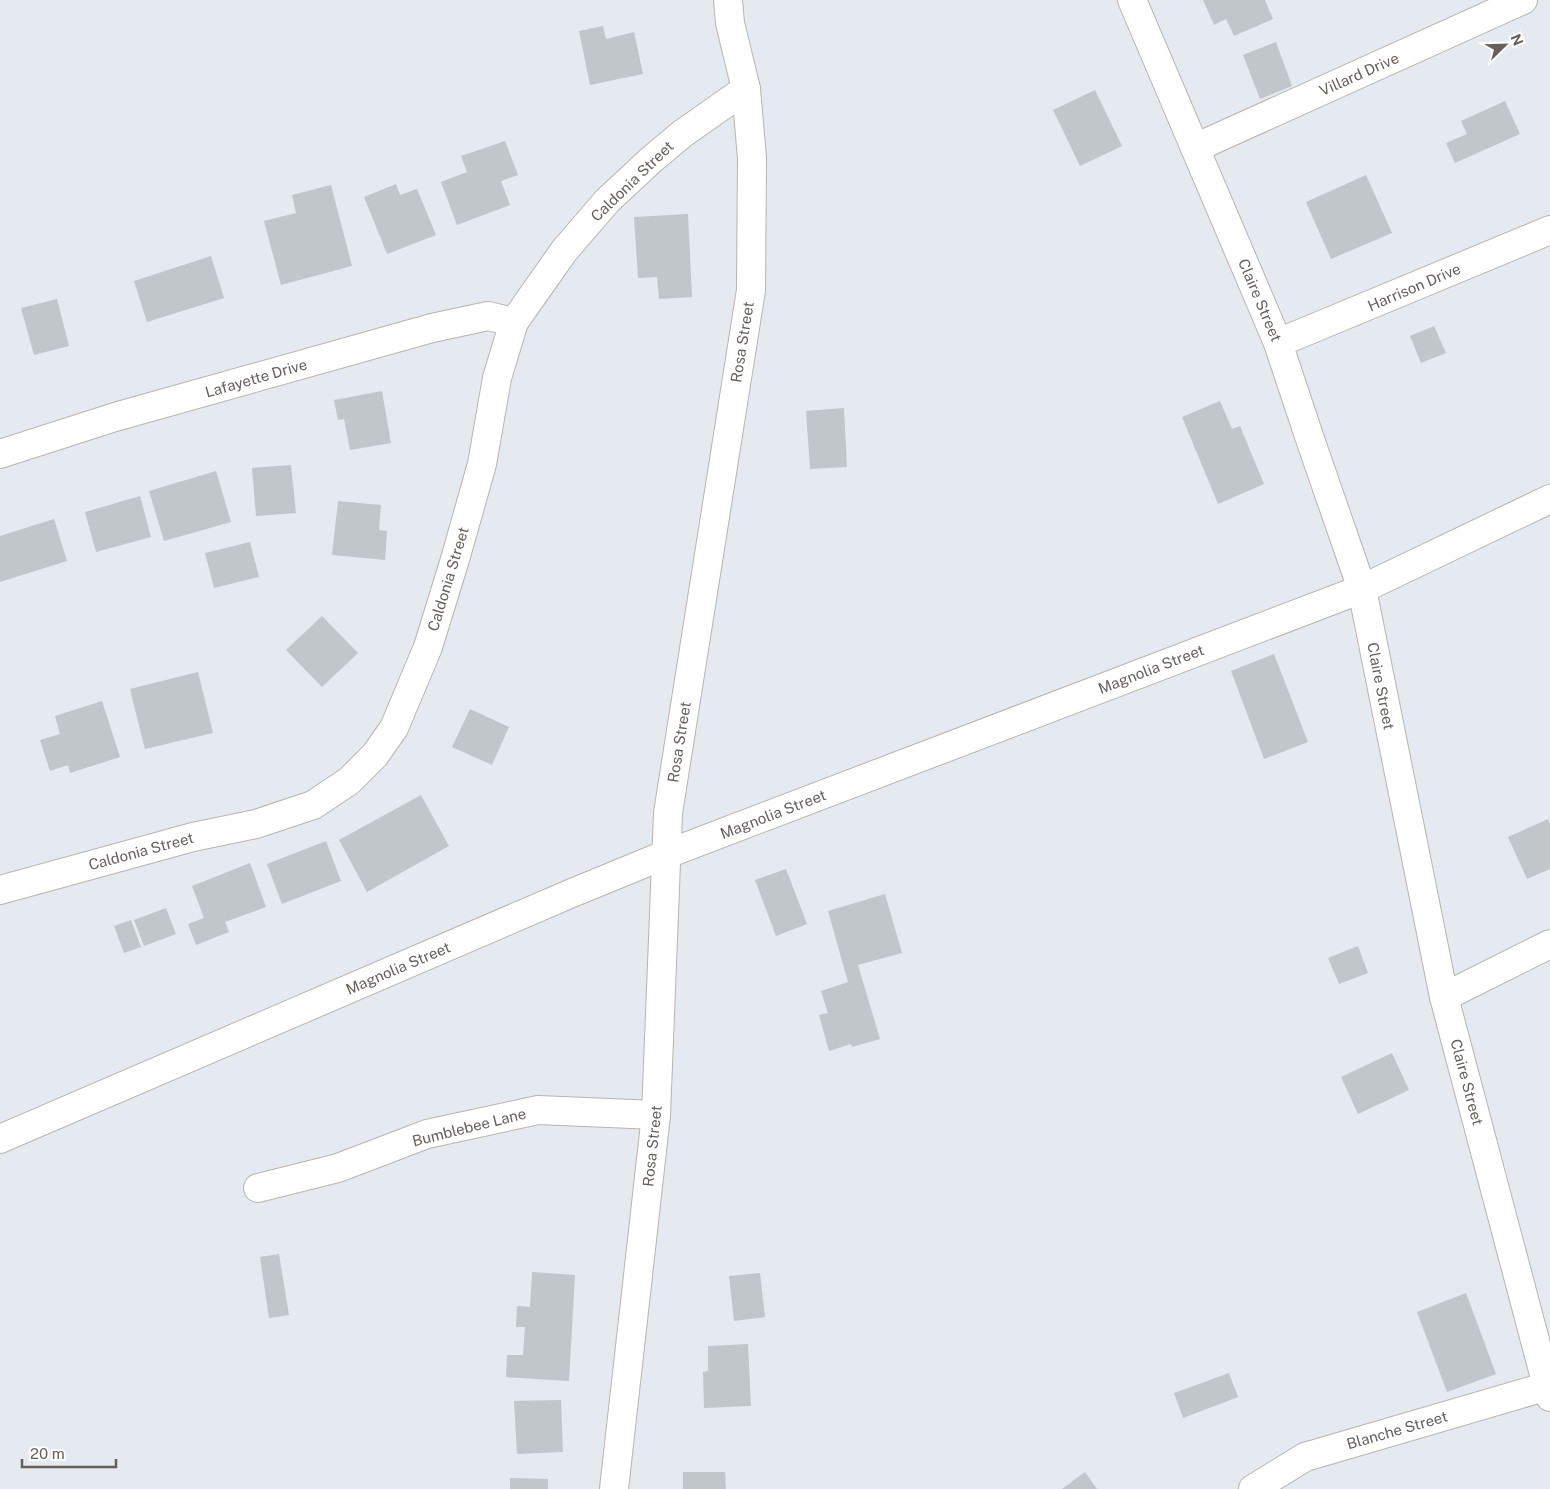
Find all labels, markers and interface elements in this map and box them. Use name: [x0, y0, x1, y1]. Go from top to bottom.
north arrow: [1480, 20, 1530, 70]
text: N: [1507, 32, 1526, 48]
street label: Villard Drive: [1317, 49, 1401, 99]
street label: Caldonia Street: [587, 137, 677, 225]
street label: Claire Street: [1235, 256, 1285, 344]
street label: Harrison Drive: [1365, 260, 1463, 314]
street label: Rosa Street: [727, 300, 757, 384]
street label: Lafayette Drive: [203, 355, 309, 401]
street label: Caldonia Street: [424, 525, 472, 633]
street label: Magnolia Street: [1096, 641, 1206, 697]
street label: Claire Street: [1364, 641, 1398, 731]
street label: Rosa Street: [664, 700, 694, 784]
street label: Magnolia Street: [718, 786, 828, 842]
street label: Caldonia Street: [87, 829, 196, 873]
street label: Magnolia Street: [343, 938, 453, 998]
street label: Claire Street: [1447, 1037, 1487, 1127]
street label: Rosa Street: [639, 1104, 665, 1188]
street label: Bumblebee Lane: [410, 1105, 528, 1149]
street label: Blanche Street: [1345, 1407, 1449, 1453]
scale bar: [22, 1436, 116, 1468]
text: 20 m: [30, 1445, 65, 1462]

